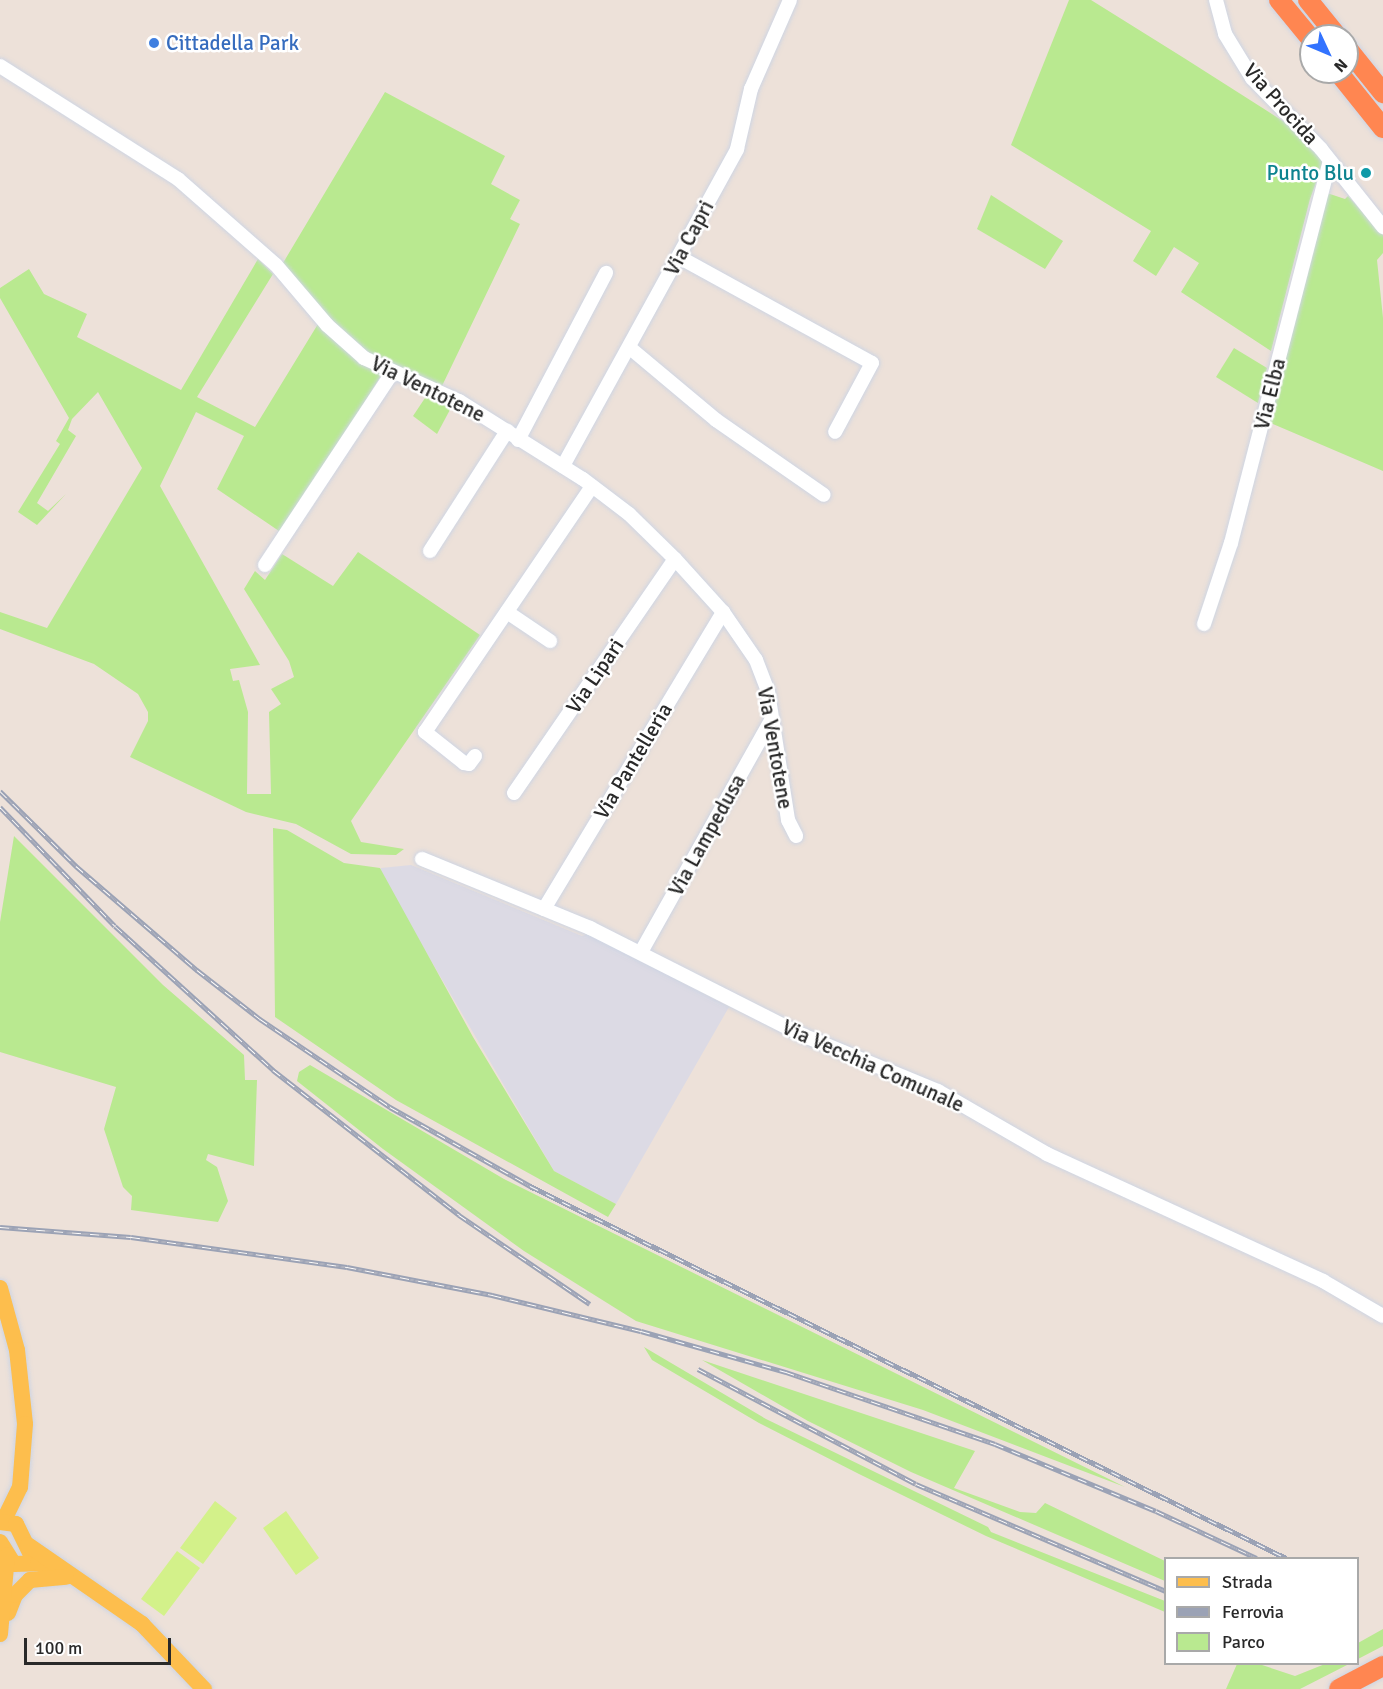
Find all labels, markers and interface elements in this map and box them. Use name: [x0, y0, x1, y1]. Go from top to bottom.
north arrow: [1299, 24, 1359, 84]
place label: Cittadella Park: [166, 30, 299, 56]
marker: Cittadella Park: [147, 36, 161, 50]
text: N: [1329, 54, 1352, 76]
street label: Via Procida: [1238, 58, 1324, 150]
place label: Punto Blu: [1267, 160, 1354, 186]
marker: Punto Blu: [1359, 166, 1373, 180]
street label: Via Capri: [659, 196, 719, 280]
street label: Via Ventotene: [367, 351, 489, 427]
street label: Via Elba: [1249, 356, 1291, 432]
street label: Via Lipari: [561, 634, 629, 718]
street label: Via Ventotene: [752, 685, 798, 811]
street label: Via Pantelleria: [588, 698, 678, 824]
street label: Via Lampedusa: [663, 770, 751, 900]
street label: Via Vecchia Comunale: [778, 1014, 968, 1118]
legend: [1164, 1557, 1359, 1665]
text: Strada: [1222, 1571, 1273, 1593]
text: Ferrovia: [1222, 1601, 1284, 1623]
scale bar: [27, 1626, 174, 1664]
text: Parco: [1222, 1631, 1265, 1653]
text: 100 m: [35, 1637, 82, 1659]

